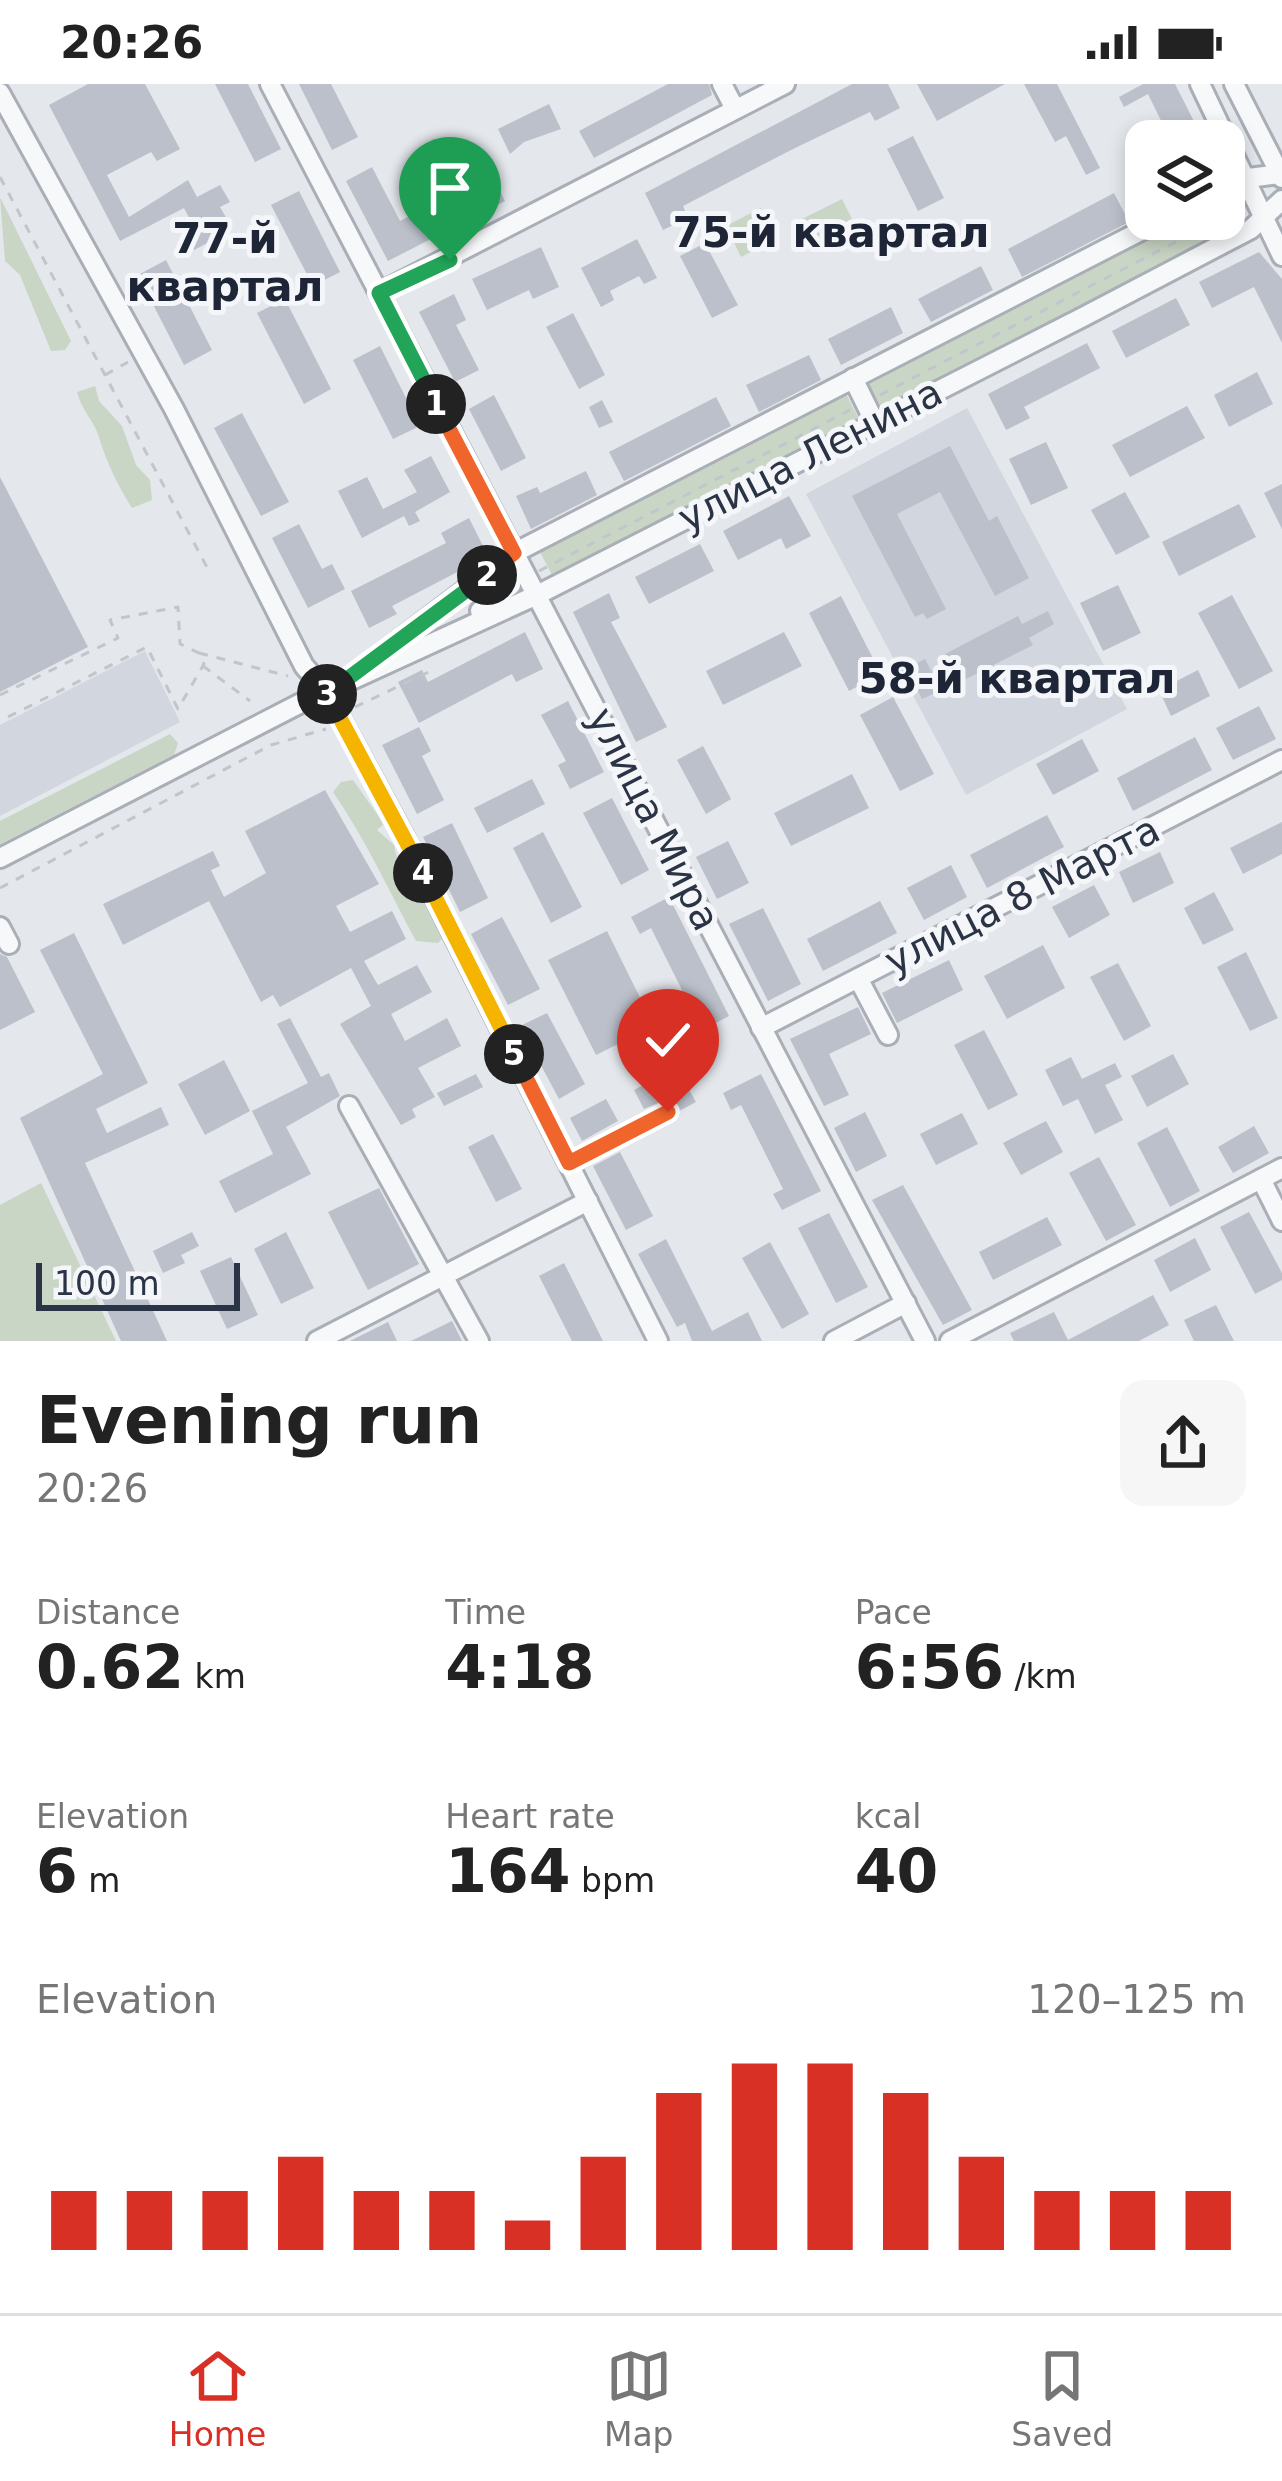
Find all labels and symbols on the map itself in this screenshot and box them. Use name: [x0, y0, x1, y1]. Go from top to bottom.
pin: [399, 137, 501, 260]
district label: 75-й квартал: [673, 208, 989, 257]
district label: 77-й квартал: [127, 214, 323, 311]
street label: улица Ленина: [671, 369, 949, 541]
pin: 1: [406, 374, 466, 434]
pin: 2: [457, 545, 517, 605]
district label: 58-й квартал: [859, 654, 1175, 703]
pin: 3: [297, 664, 357, 724]
street label: улица Мира: [579, 700, 729, 938]
street label: улица 8 Марта: [877, 806, 1167, 984]
pin: 4: [393, 843, 453, 903]
pin: [617, 989, 719, 1112]
pin: 5: [484, 1024, 544, 1084]
scale bar: [36, 1257, 240, 1310]

